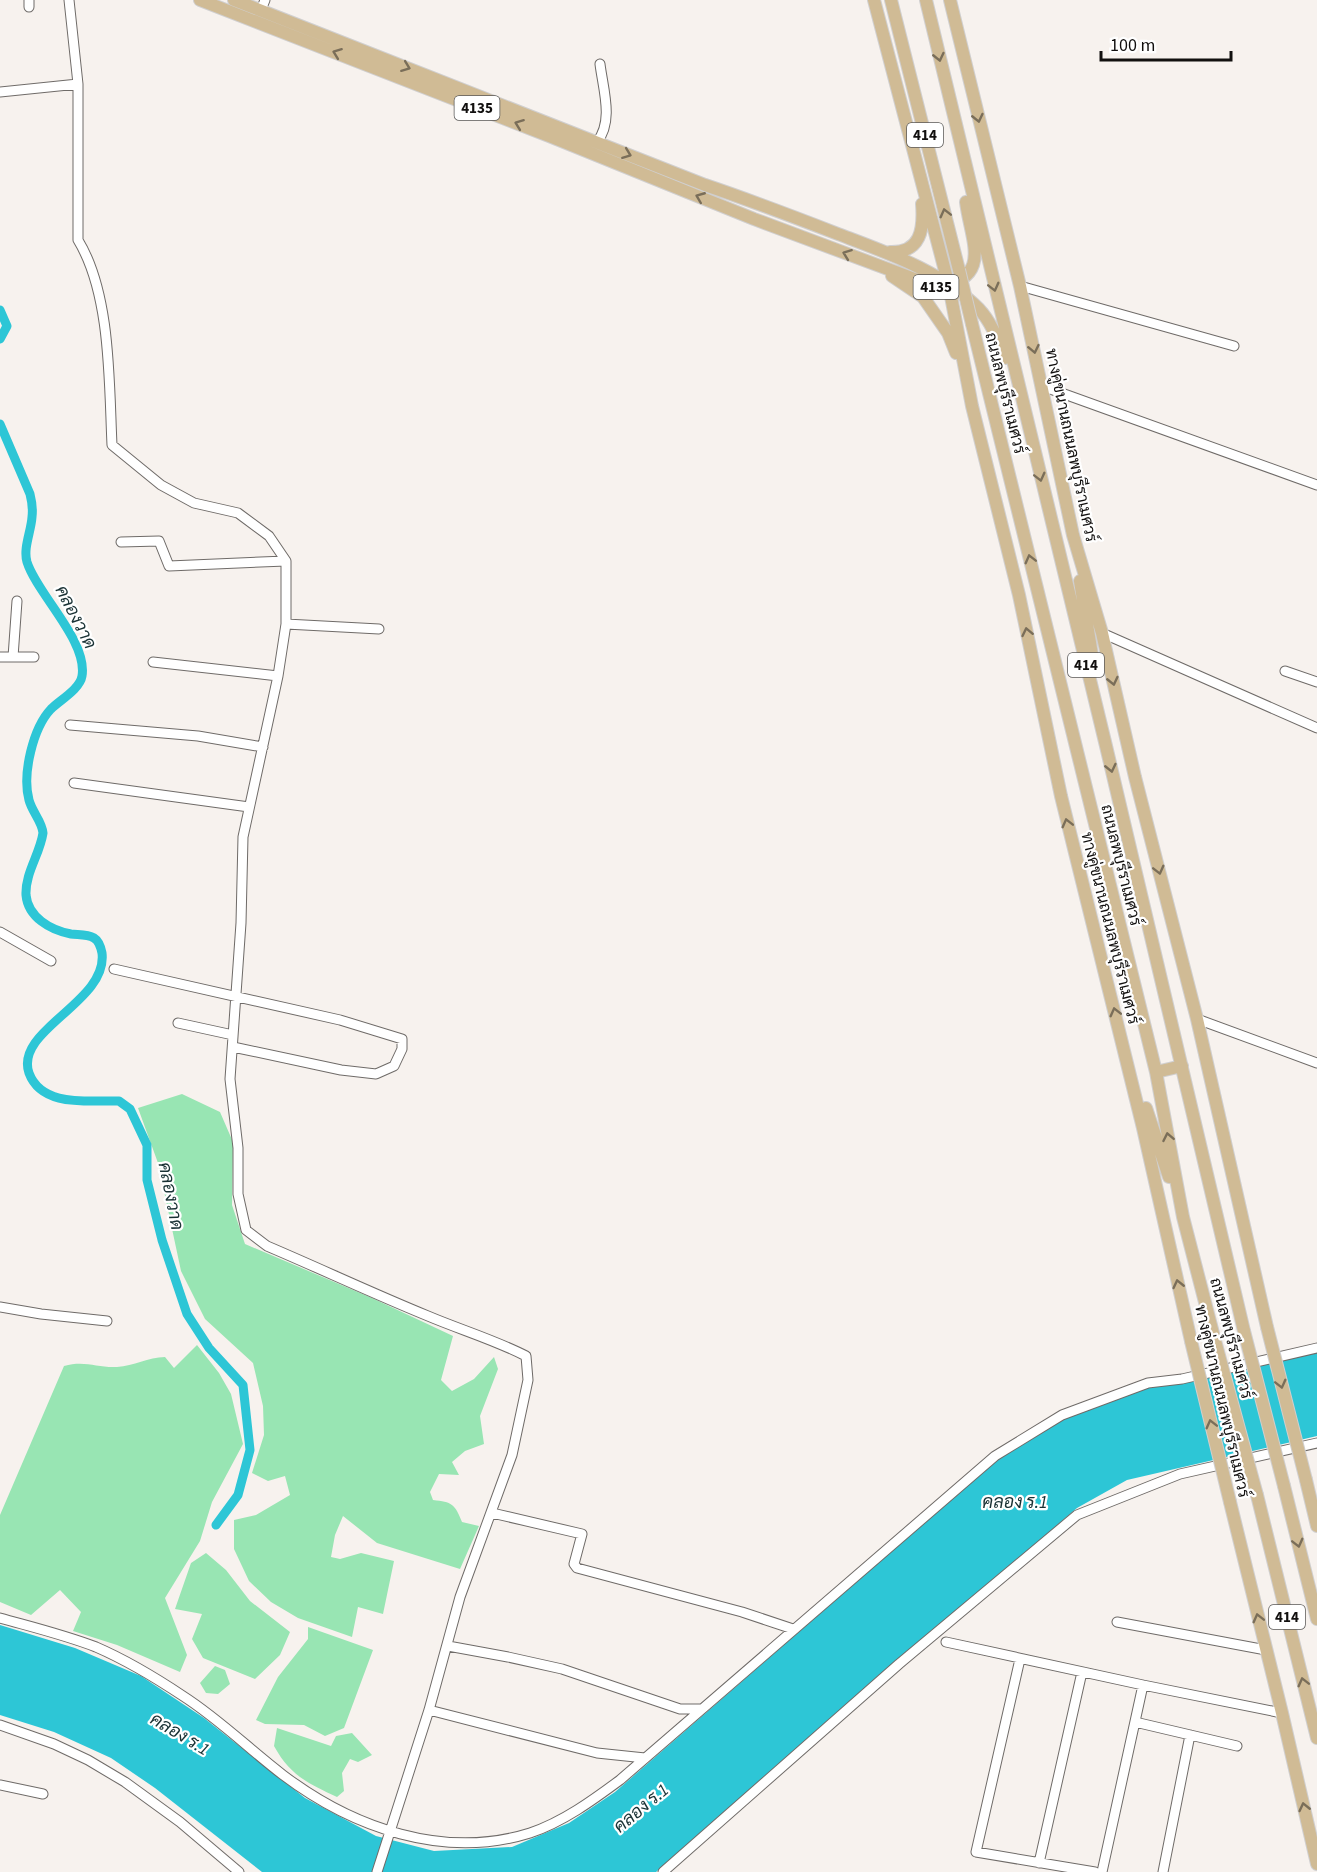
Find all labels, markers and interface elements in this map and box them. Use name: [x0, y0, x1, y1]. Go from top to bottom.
scale bar: [1101, 24, 1232, 62]
text: 100 m: [1110, 33, 1155, 58]
one-way arrow: [332, 48, 343, 61]
one-way arrow: [931, 52, 944, 62]
one-way arrow: [400, 60, 411, 73]
road number: 4135: [454, 96, 500, 120]
one-way arrow: [971, 113, 984, 123]
one-way arrow: [514, 119, 525, 131]
road number: 414: [907, 123, 943, 147]
one-way arrow: [621, 147, 632, 159]
one-way arrow: [695, 192, 706, 204]
one-way arrow: [940, 208, 952, 219]
one-way arrow: [842, 249, 852, 262]
road number: 4135: [914, 275, 958, 299]
one-way arrow: [987, 282, 1000, 292]
street label: ถนนลพบุรีราเมศวร์: [979, 330, 1033, 457]
one-way arrow: [1026, 343, 1039, 353]
street label: ทางคู่ขนานถนนลพบุรีราเมศวร์: [1040, 346, 1104, 544]
one-way arrow: [1033, 472, 1046, 482]
one-way arrow: [1025, 554, 1038, 564]
water label: คลองวาด: [49, 581, 102, 653]
one-way arrow: [1021, 628, 1034, 638]
road number: 414: [1068, 653, 1104, 677]
one-way arrow: [1106, 676, 1119, 686]
one-way arrow: [1104, 763, 1117, 773]
street label: ถนนลพบุรีราเมศวร์: [1095, 802, 1149, 929]
one-way arrow: [1062, 818, 1075, 828]
street label: ทางคู่ขนานถนนลพบุรีราเมศวร์: [1075, 829, 1147, 1027]
one-way arrow: [1151, 865, 1164, 875]
one-way arrow: [1110, 1007, 1122, 1018]
one-way arrow: [1162, 1132, 1175, 1142]
water label: คลองวาด: [152, 1160, 189, 1232]
street label: ถนนลพบุรีราเมศวร์: [1204, 1275, 1260, 1401]
one-way arrow: [1172, 1279, 1185, 1289]
street label: ทางคู่ขนานถนนลพบุรีราเมศวร์: [1189, 1302, 1257, 1500]
one-way arrow: [1274, 1379, 1287, 1389]
one-way arrow: [1205, 1420, 1218, 1430]
water label: คลอง ร.1: [982, 1490, 1048, 1515]
one-way arrow: [1291, 1537, 1303, 1548]
road number: 414: [1269, 1605, 1305, 1629]
one-way arrow: [1253, 1613, 1266, 1623]
one-way arrow: [1297, 1677, 1310, 1687]
water label: คลอง ร.1: [145, 1707, 214, 1762]
water label: คลอง ร.1: [608, 1778, 674, 1839]
one-way arrow: [1298, 1803, 1311, 1813]

